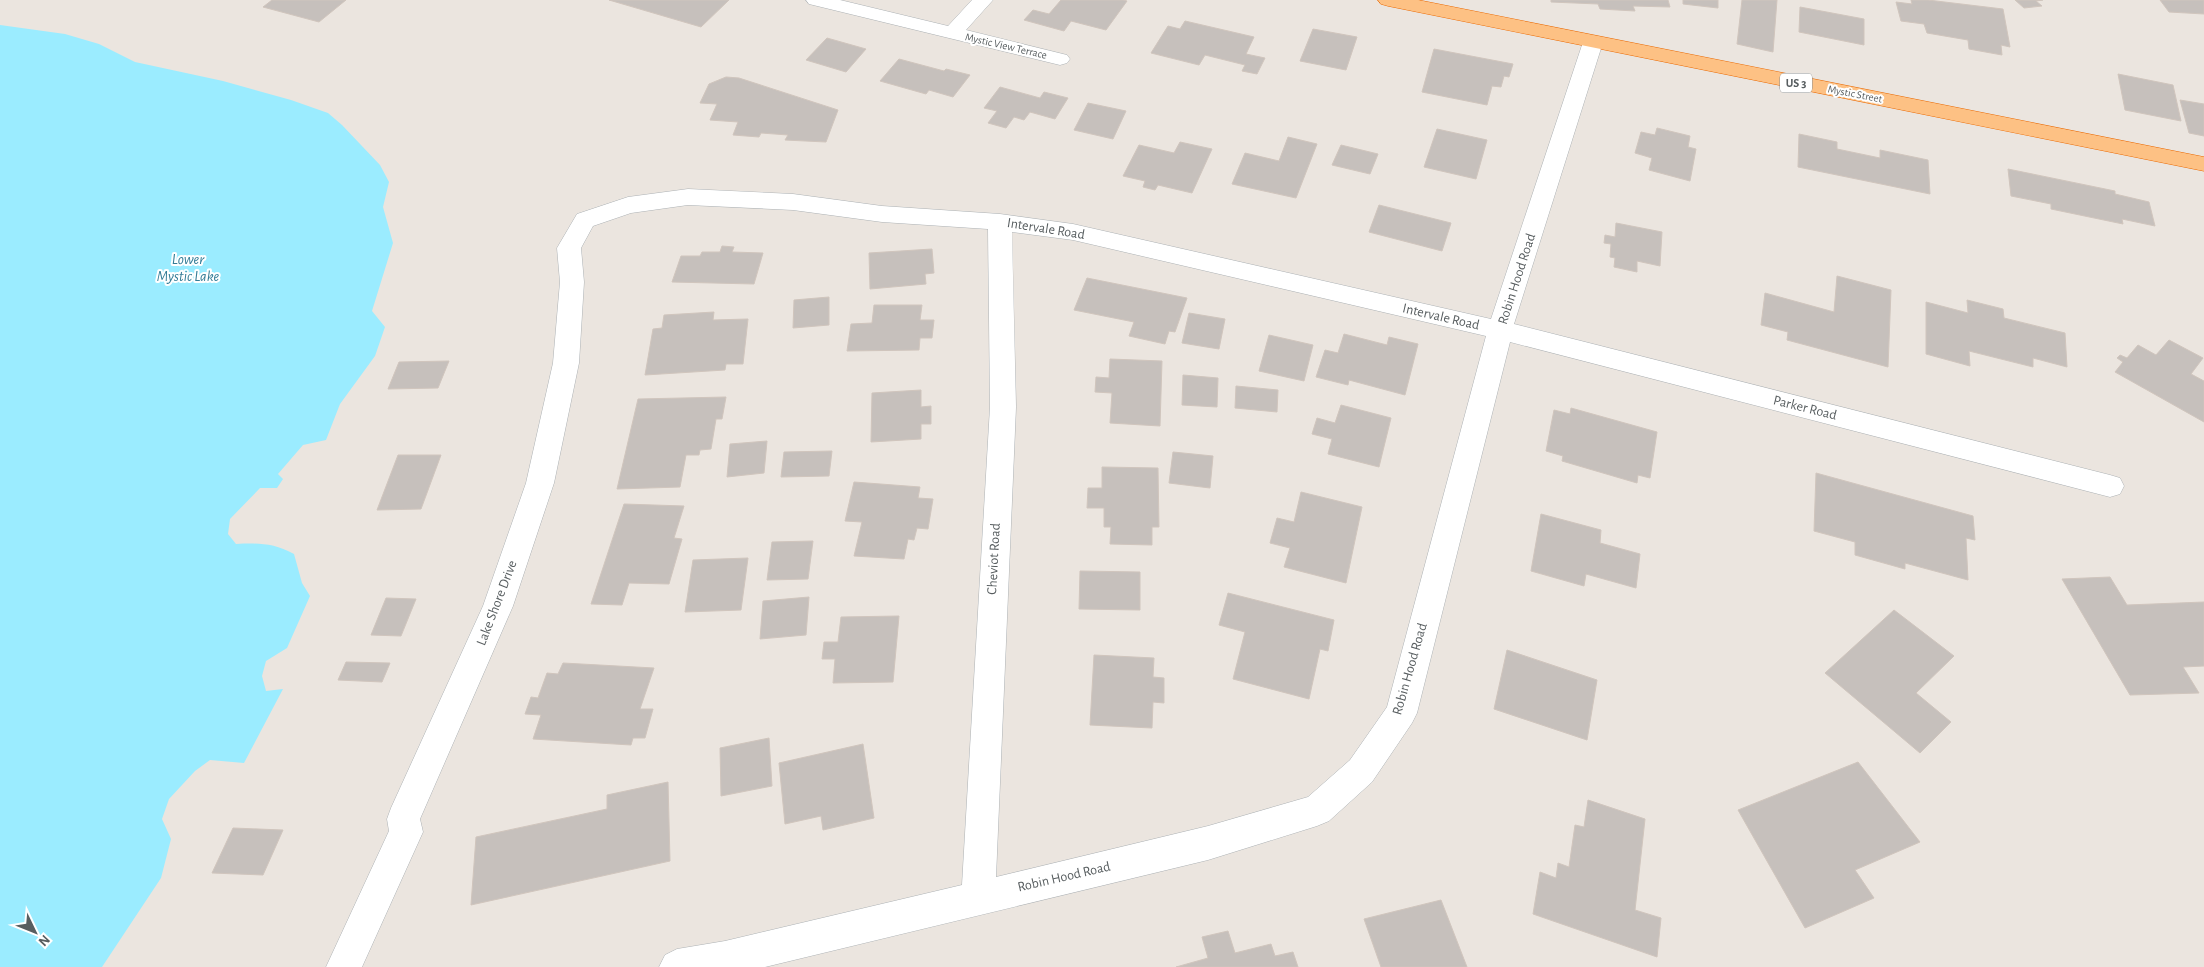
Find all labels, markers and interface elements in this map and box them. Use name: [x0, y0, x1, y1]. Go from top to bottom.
street label: Mystic View Terrace: [964, 31, 1048, 61]
road number: US 3: [1780, 74, 1812, 92]
street label: Mystic Street: [1827, 83, 1884, 105]
street label: Intervale Road: [1006, 216, 1086, 242]
street label: Robin Hood Road: [1496, 232, 1538, 326]
water label: Lower Mystic Lake: [157, 252, 219, 284]
street label: Intervale Road: [1401, 301, 1481, 333]
street label: Parker Road: [1772, 393, 1838, 423]
street label: Cheviot Road: [985, 523, 1003, 595]
street label: Lake Shore Drive: [474, 558, 520, 648]
street label: Robin Hood Road: [1390, 622, 1430, 716]
street label: Robin Hood Road: [1016, 860, 1112, 894]
north arrow: [10, 907, 60, 957]
text: N: [35, 932, 52, 949]

